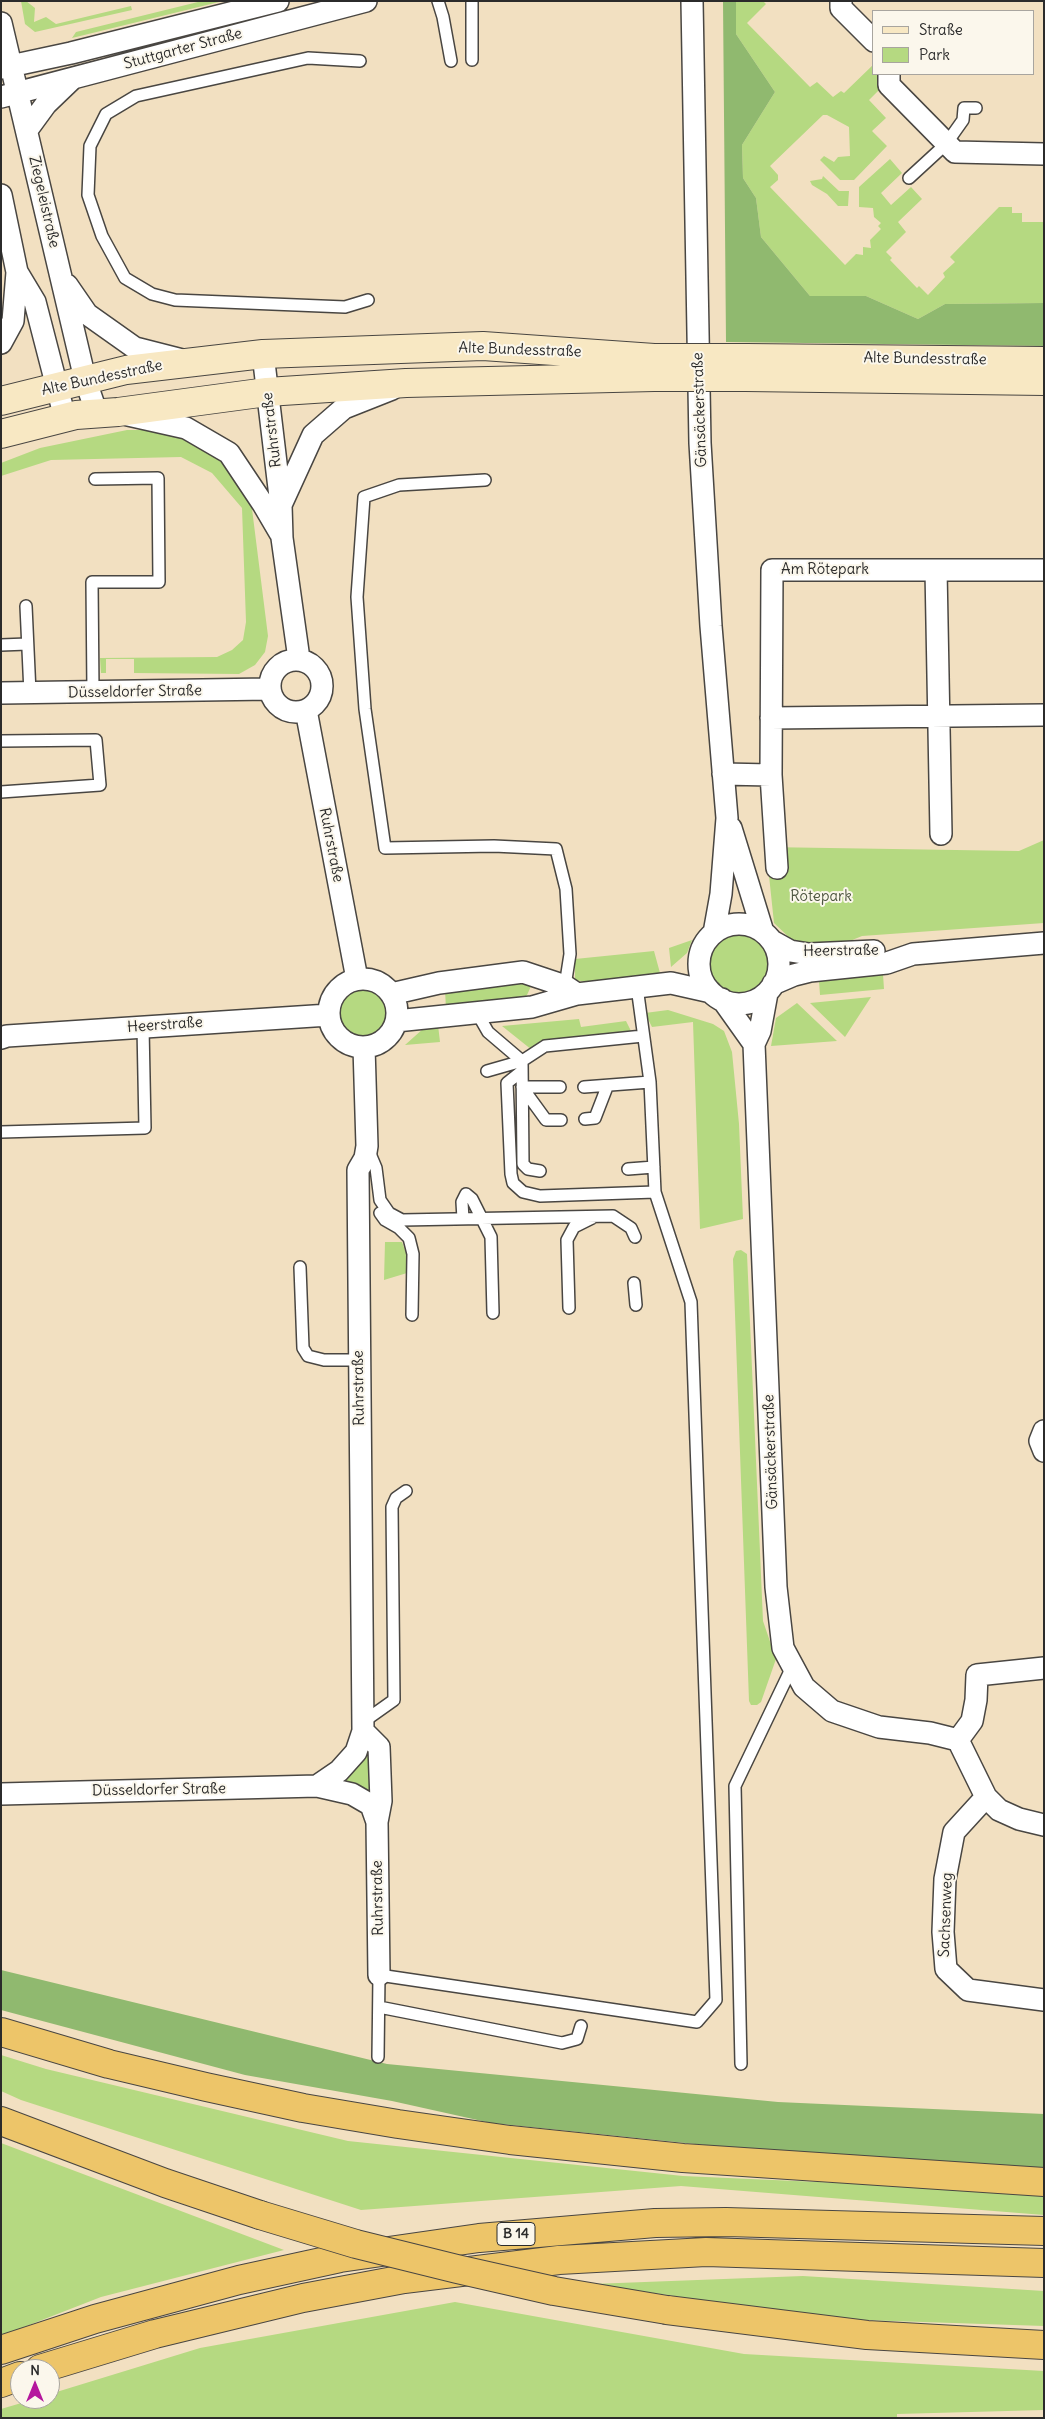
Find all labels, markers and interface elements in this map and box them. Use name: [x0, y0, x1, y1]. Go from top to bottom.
legend: [872, 10, 1035, 75]
text: Straße: [919, 20, 963, 39]
street label: Stuttgarter Straße: [122, 25, 244, 73]
text: Park: [919, 45, 950, 64]
street label: Ziegeleistraße: [25, 154, 63, 250]
street label: Alte Bundesstraße: [458, 339, 582, 361]
street label: Alte Bundesstraße: [863, 349, 987, 369]
street label: Gänsäckerstraße: [689, 352, 711, 468]
street label: Alte Bundesstraße: [40, 356, 164, 400]
street label: Ruhrstraße: [258, 391, 286, 469]
street label: Am Rötepark: [781, 561, 869, 579]
street label: Düsseldorfer Straße: [68, 682, 202, 702]
street label: Ruhrstraße: [315, 806, 347, 884]
park label: Rötepark: [790, 888, 852, 906]
street label: Heerstraße: [803, 941, 879, 961]
street label: Heerstraße: [127, 1013, 203, 1037]
street label: Ruhrstraße: [349, 1350, 369, 1426]
street label: Gänsäckerstraße: [760, 1394, 782, 1510]
street label: Düsseldorfer Straße: [92, 1780, 226, 1800]
street label: Ruhrstraße: [368, 1860, 388, 1936]
street label: Sachsenweg: [936, 1872, 956, 1958]
road number: B 14: [497, 2222, 535, 2246]
north arrow: [10, 2359, 60, 2409]
text: N: [30, 2361, 40, 2379]

